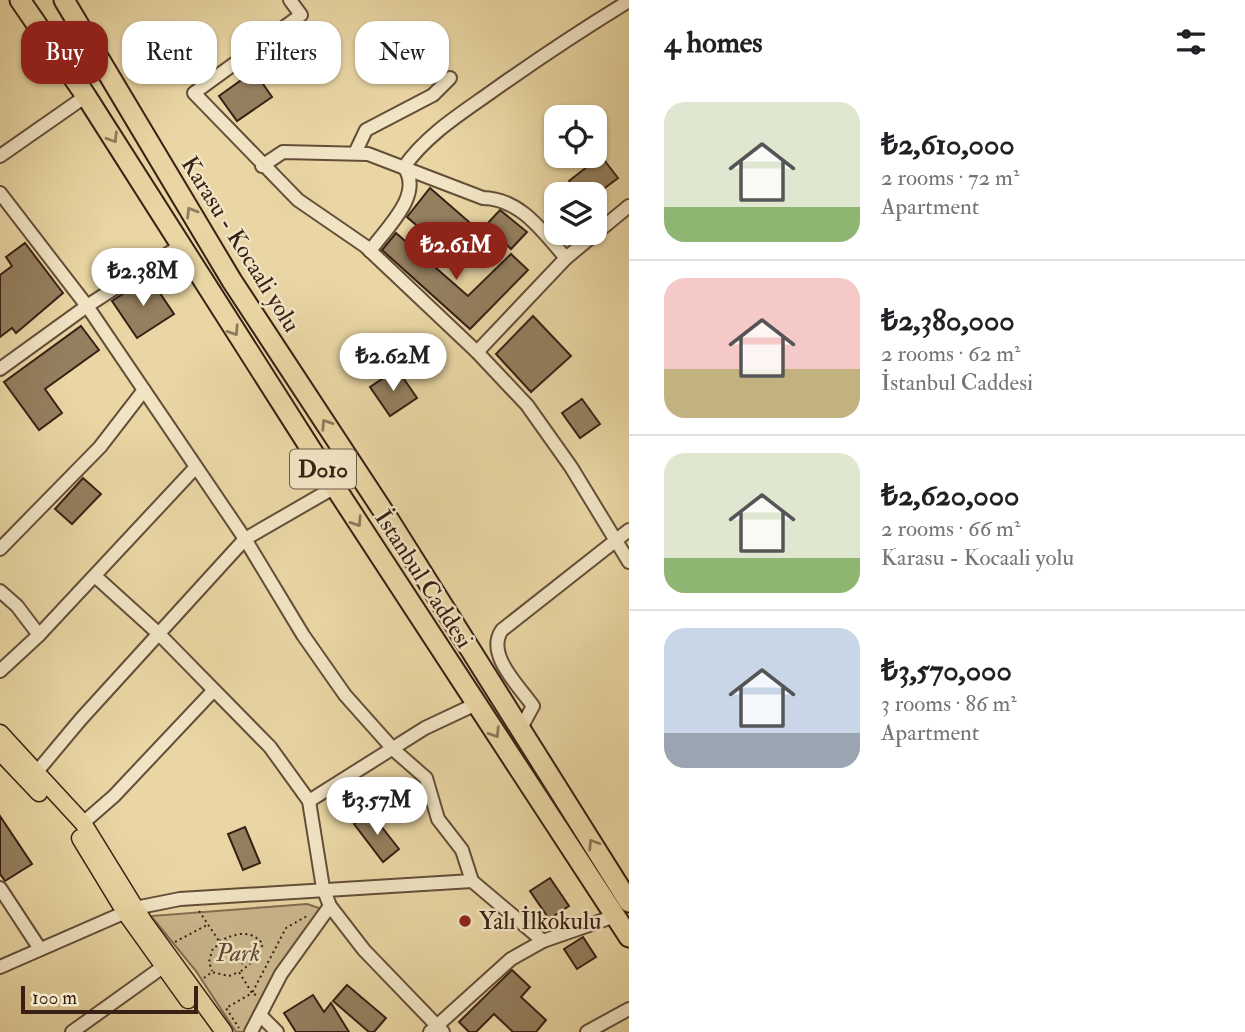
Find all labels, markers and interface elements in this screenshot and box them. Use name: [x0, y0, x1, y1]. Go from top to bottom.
chip: Buy: [21, 21, 108, 84]
chip: Rent: [122, 21, 217, 84]
chip: Filters: [231, 21, 341, 84]
chip: New: [355, 21, 449, 84]
icon: filters: [1172, 23, 1210, 61]
text: 4 homes: [664, 24, 763, 61]
map controls: [544, 105, 607, 245]
button: locate: [544, 105, 607, 168]
text: ₺2,610,000: [881, 126, 1015, 163]
one-way arrow: [105, 130, 117, 143]
icon: home: [720, 130, 804, 214]
street label: Karasu - Kocaali yolu: [174, 151, 307, 338]
text: 2 rooms · 72 m²: [881, 163, 1019, 192]
button: layers: [544, 182, 607, 245]
text: Apartment: [881, 192, 979, 221]
one-way arrow: [186, 206, 199, 219]
pin: ₺2.61M: [399, 222, 513, 282]
text: ₺2.61M: [420, 230, 492, 259]
pin: ₺2.38M: [86, 248, 200, 308]
text: ₺2.38M: [107, 256, 179, 285]
text: ₺2,380,000: [881, 302, 1015, 339]
icon: home: [720, 306, 804, 390]
one-way arrow: [226, 323, 239, 336]
pin: ₺2.62M: [336, 334, 450, 393]
text: 2 rooms · 62 m²: [881, 339, 1020, 368]
text: ₺2.62M: [356, 341, 430, 370]
text: İstanbul Caddesi: [881, 368, 1033, 397]
one-way arrow: [322, 419, 335, 432]
road number: D010: [290, 449, 356, 489]
text: ₺2,620,000: [881, 477, 1019, 514]
icon: home: [720, 481, 804, 565]
street label: İstanbul Caddesi: [367, 504, 481, 654]
one-way arrow: [349, 514, 362, 527]
text: 2 rooms · 66 m²: [881, 514, 1020, 543]
text: Karasu - Kocaali yolu: [881, 543, 1074, 572]
text: ₺3,570,000: [881, 652, 1012, 689]
icon: home: [720, 656, 804, 740]
text: 3 rooms · 86 m²: [881, 689, 1017, 718]
text: Apartment: [881, 718, 979, 747]
one-way arrow: [487, 725, 500, 738]
pin: ₺3.57M: [320, 778, 434, 837]
text: ₺3.57M: [343, 785, 412, 814]
one-way arrow: [588, 838, 601, 851]
place label: Yalı İlkokulu: [479, 905, 601, 937]
marker: Yalı İlkokulu: [457, 913, 473, 929]
park label: Park: [215, 938, 260, 969]
scale bar: [21, 983, 198, 1015]
text: 100 m: [32, 986, 77, 1010]

